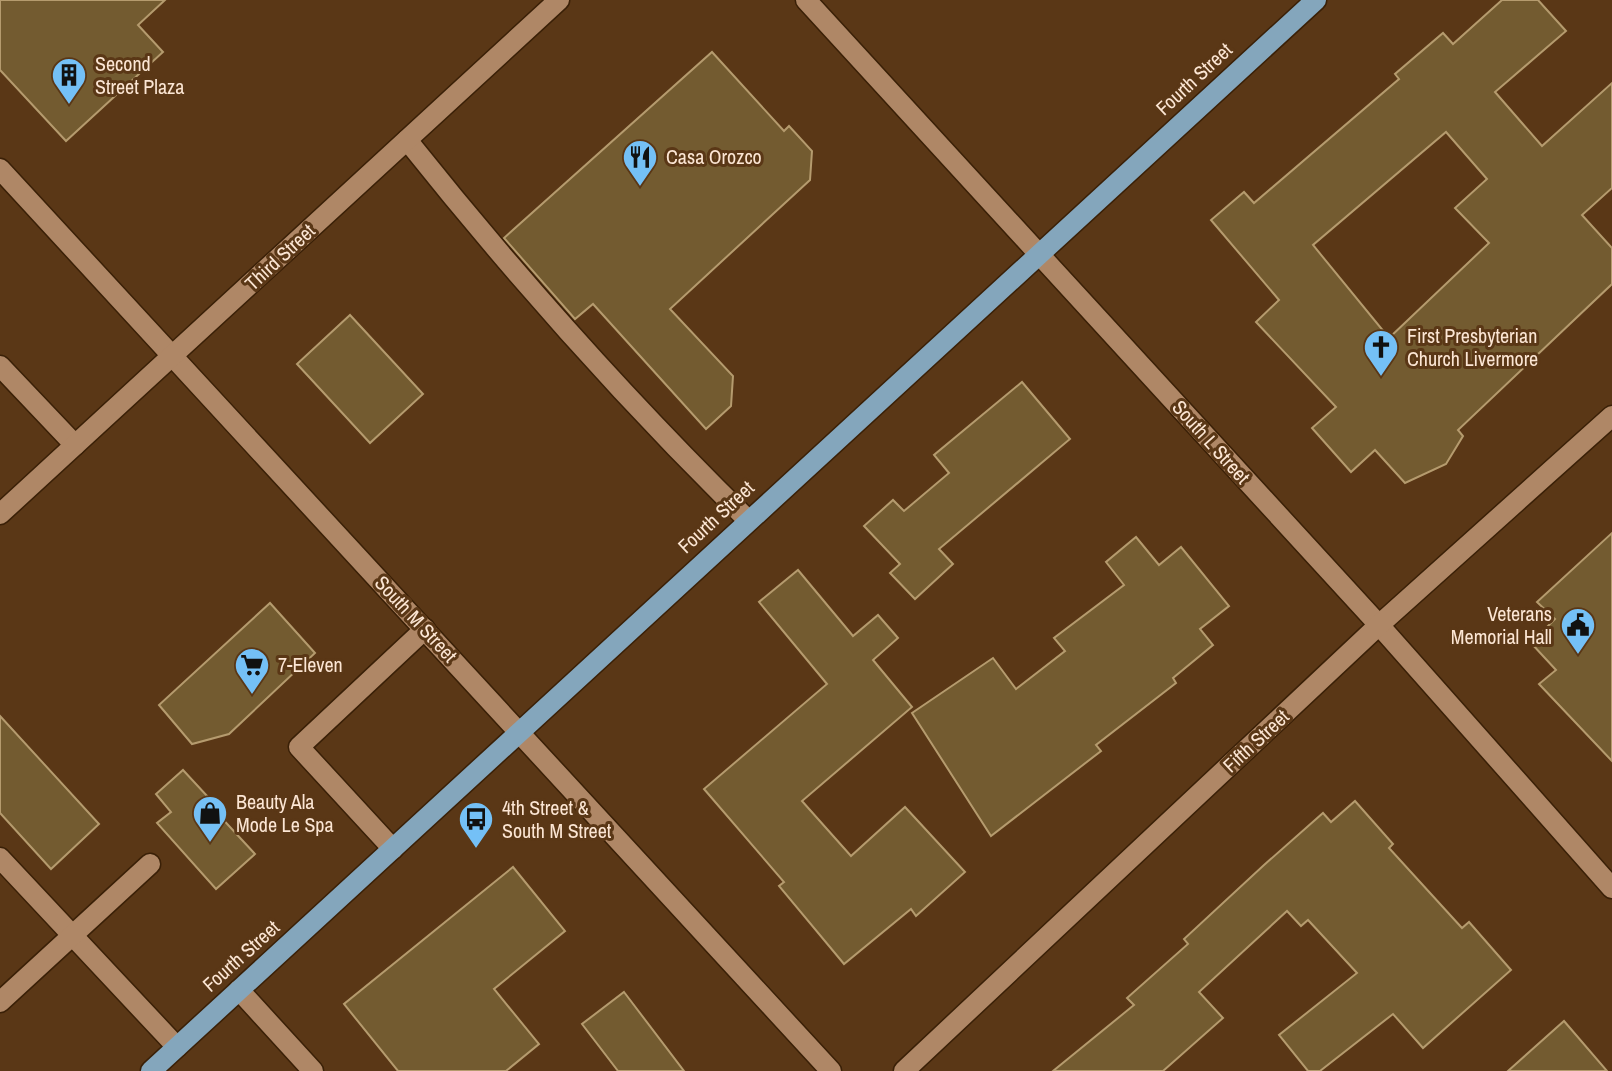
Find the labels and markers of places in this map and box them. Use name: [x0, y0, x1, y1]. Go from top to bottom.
place label: Second Street Plaza: [95, 50, 184, 100]
building icon: Second Street Plaza: [50, 56, 88, 106]
restaurant icon: Casa Orozco: [621, 138, 659, 188]
place label: Casa Orozco: [666, 143, 762, 170]
place label: First Presbyterian Church Livermore: [1407, 322, 1538, 372]
church icon: First Presbyterian Church Livermore: [1362, 328, 1400, 378]
place label: Veterans Memorial Hall: [1451, 600, 1552, 650]
public building icon: Veterans Memorial Hall: [1559, 606, 1597, 656]
supermarket icon: 7-Eleven: [233, 646, 271, 696]
place label: 7-Eleven: [278, 651, 343, 678]
place label: Beauty Ala Mode Le Spa: [236, 788, 334, 838]
shop icon: Beauty Ala Mode Le Spa: [191, 794, 229, 844]
place label: 4th Street & South M Street: [502, 794, 612, 844]
bus stop icon: 4th Street & South M Street: [457, 800, 495, 850]

